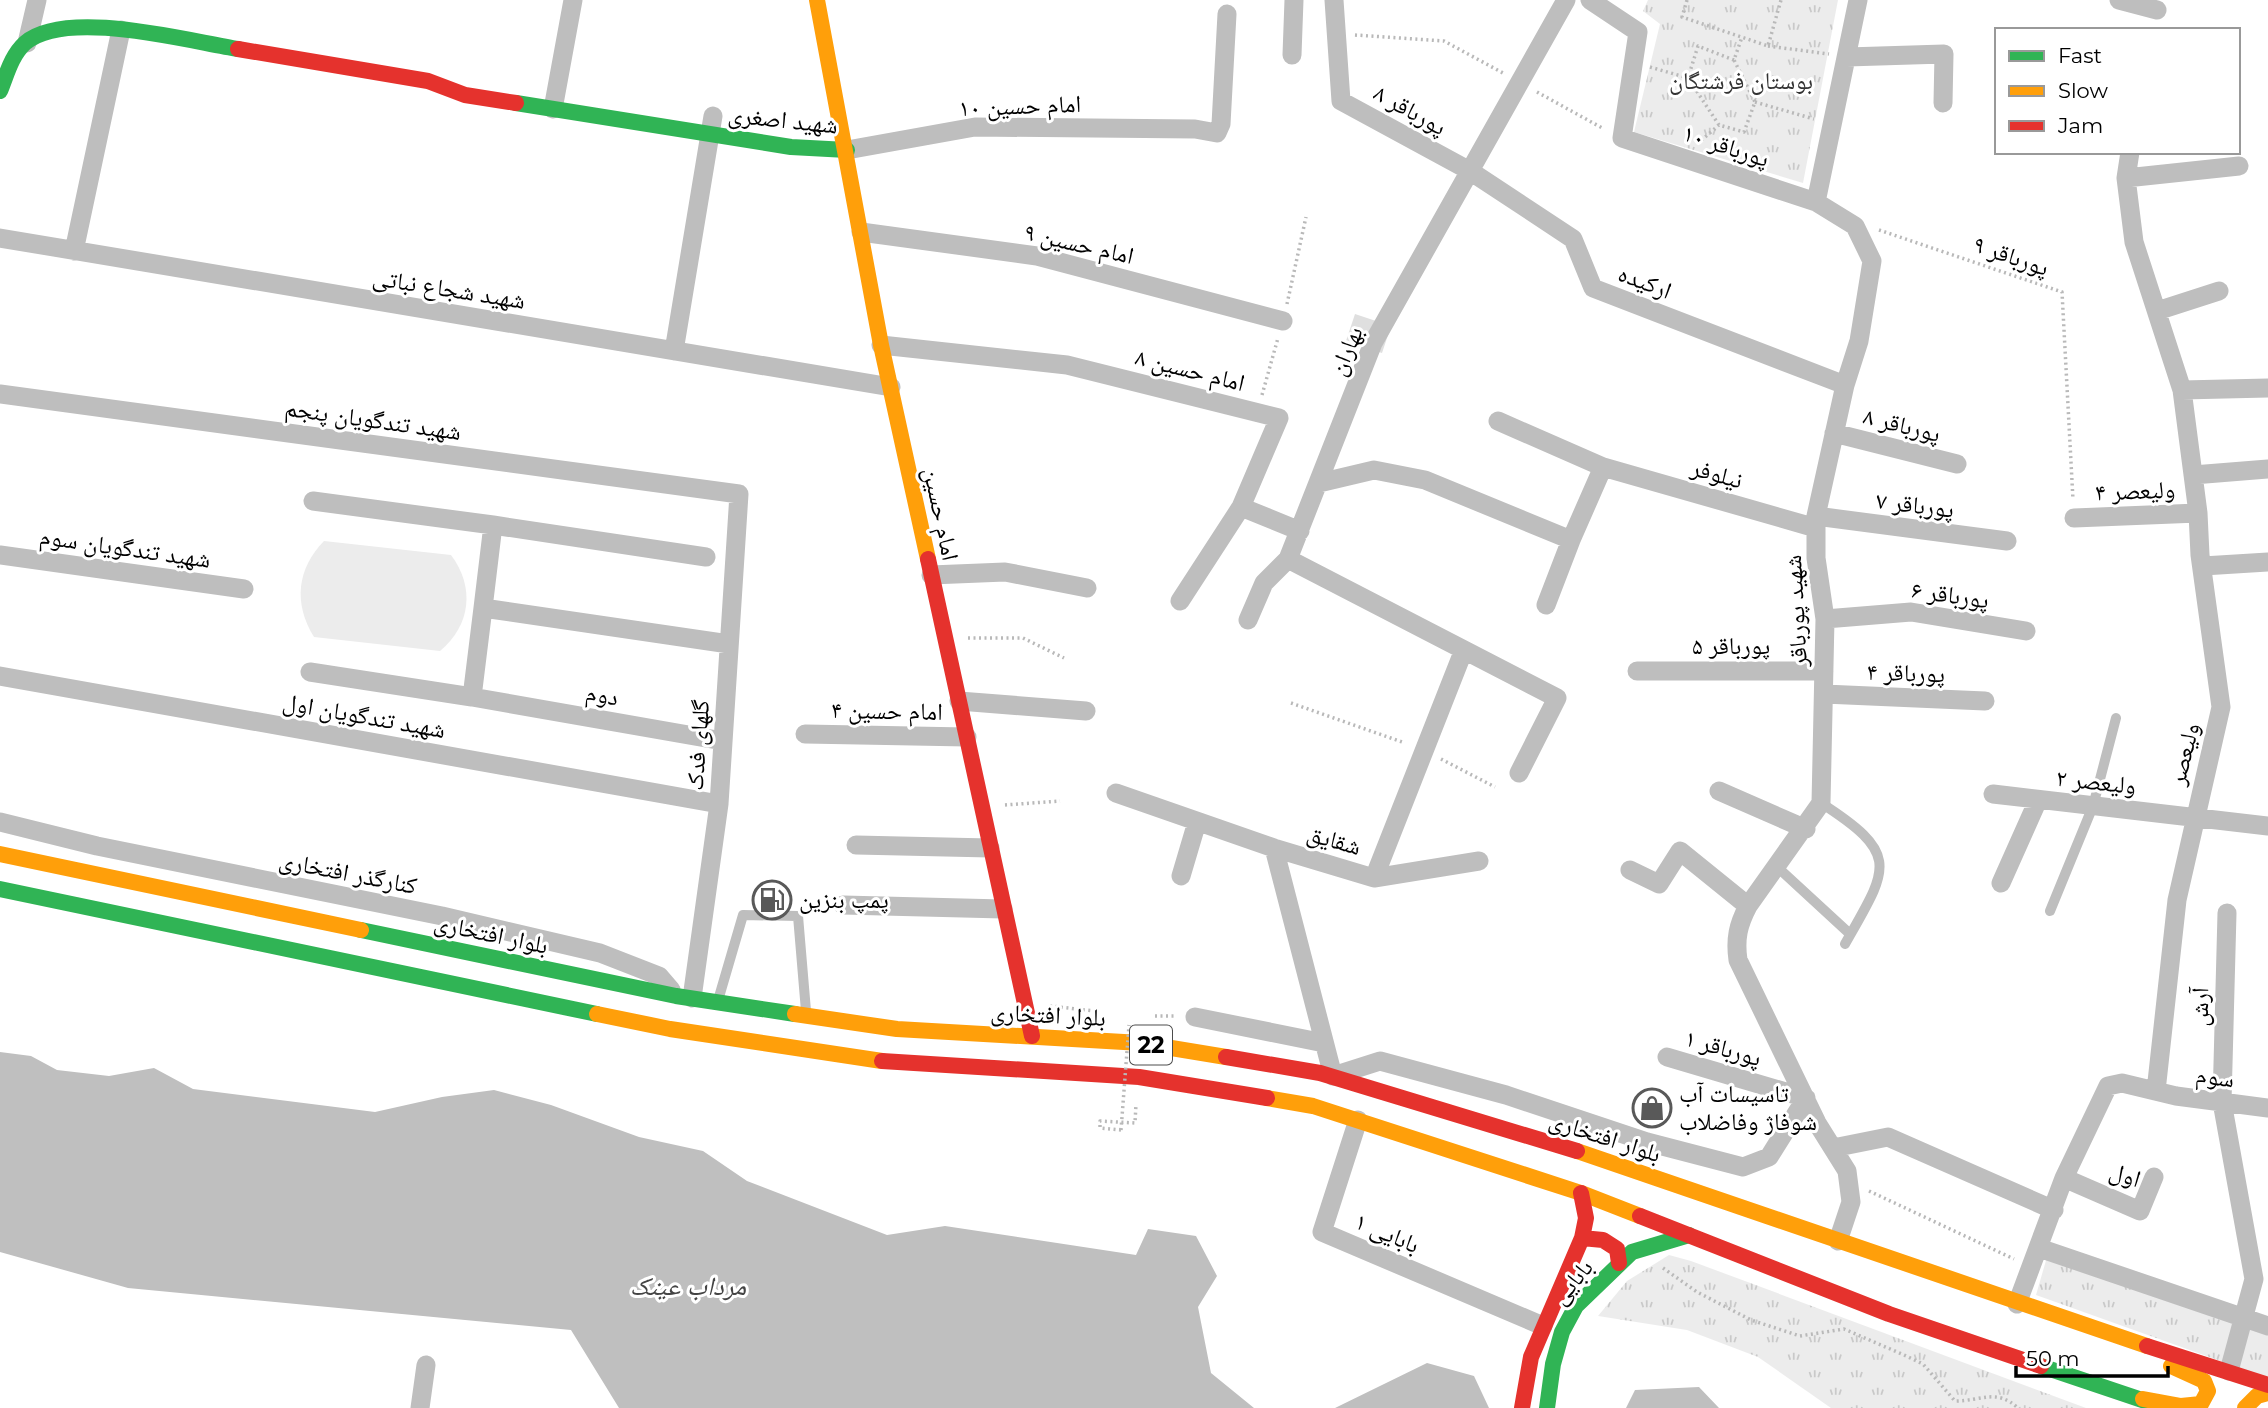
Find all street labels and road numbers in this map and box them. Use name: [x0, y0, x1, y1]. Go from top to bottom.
street label: پورباقر ۸: [1369, 78, 1451, 141]
street label: امام حسین ۱۰: [958, 89, 1082, 124]
street label: شهید اصغری: [727, 99, 839, 140]
street label: پورباقر ۱۰: [1679, 118, 1773, 173]
street label: امام حسین ۹: [1021, 217, 1137, 272]
street label: پورباقر ۹: [1969, 229, 2053, 282]
street label: ارکیده: [1614, 258, 1676, 305]
street label: شهید شجاع نباتی: [370, 262, 528, 316]
street label: بهاران: [1322, 322, 1369, 380]
street label: امام حسین ۸: [1132, 342, 1248, 399]
street label: شهید تندگویان پنجم: [283, 393, 463, 448]
street label: پورباقر ۸: [1861, 401, 1944, 448]
street label: نیلوفر: [1687, 452, 1746, 495]
street label: امام حسین: [916, 465, 966, 564]
street label: ولیعصر ۴: [2094, 475, 2176, 506]
street label: پورباقر ۷: [1874, 485, 1956, 524]
street label: شهید تندگویان سوم: [37, 521, 212, 576]
street label: شهید پورباقر: [1778, 554, 1813, 669]
street label: پورباقر ۶: [1909, 575, 1991, 614]
street label: پورباقر ۵: [1692, 631, 1770, 660]
street label: پورباقر ۴: [1866, 657, 1946, 689]
street label: دوم: [583, 677, 621, 714]
street label: شهید تندگویان اول: [280, 687, 448, 744]
street label: امام حسین ۴: [831, 695, 943, 728]
street label: گلهای فدک: [680, 699, 715, 791]
street label: ولیعصر: [2162, 720, 2205, 789]
street label: ولیعصر ۲: [2055, 763, 2138, 800]
street label: شقایق: [1304, 818, 1364, 861]
street label: کنارگذر افتخاری: [277, 845, 420, 900]
street label: بلوار افتخاری: [432, 907, 551, 960]
street label: آرش: [2185, 986, 2214, 1027]
street label: بلوار افتخاری: [990, 997, 1106, 1032]
street label: پورباقر ۱: [1681, 1023, 1765, 1072]
road number: 22: [1130, 1026, 1172, 1064]
street label: سوم: [2194, 1060, 2236, 1095]
street label: بلوار افتخاری: [1546, 1105, 1665, 1168]
street label: اول: [2106, 1156, 2144, 1193]
street label: بابایی ۱: [1351, 1206, 1424, 1259]
street label: بابایی: [1544, 1253, 1599, 1310]

